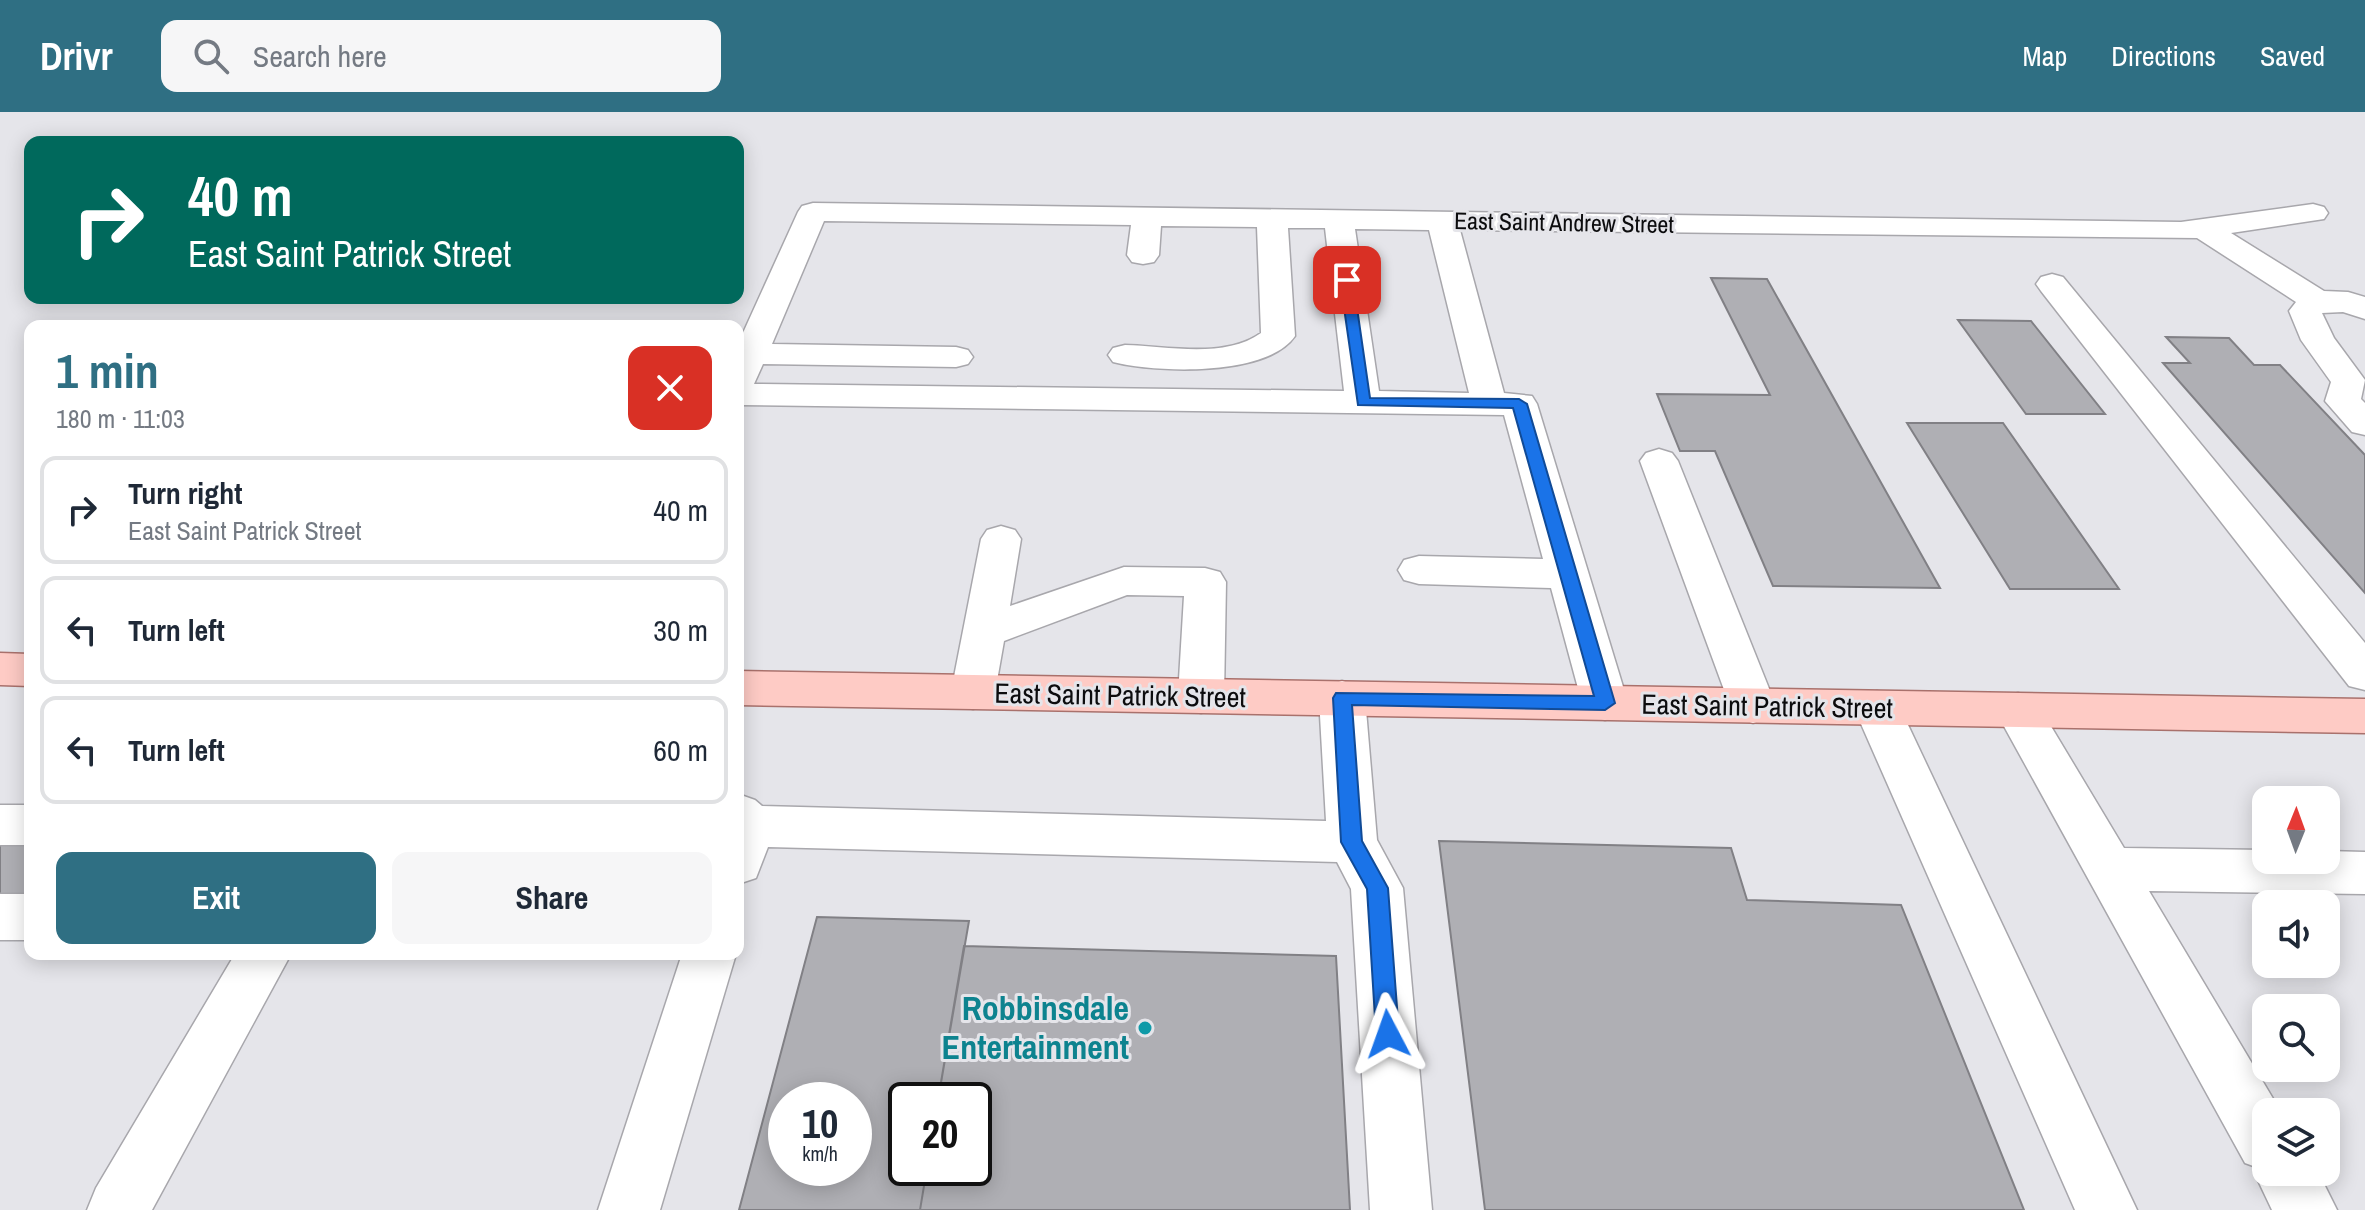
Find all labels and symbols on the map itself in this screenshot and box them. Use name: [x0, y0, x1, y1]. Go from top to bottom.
street label: East Saint Andrew Street: [1454, 204, 1675, 240]
pin: [1313, 246, 1381, 314]
street label: East Saint Patrick Street: [994, 674, 1246, 716]
street label: East Saint Patrick Street: [1641, 685, 1893, 727]
north arrow: [2252, 786, 2340, 874]
place label: Robbinsdale Entertainment: [942, 985, 1129, 1070]
position arrow: [1346, 992, 1430, 1076]
marker: Robbinsdale Entertainment: [1136, 1019, 1154, 1037]
speed limit sign: 20: [888, 1082, 992, 1186]

